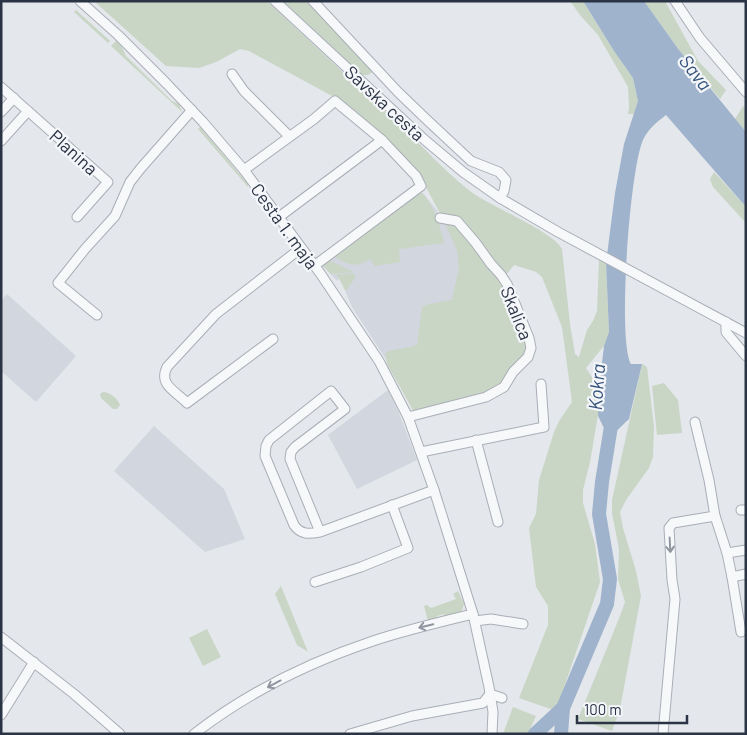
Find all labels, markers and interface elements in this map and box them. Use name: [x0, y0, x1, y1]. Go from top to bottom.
water label: Sava: [675, 49, 717, 95]
street label: Savska cesta: [341, 61, 429, 145]
street label: Planina: [45, 125, 103, 179]
street label: Cesta 1. maja: [246, 179, 324, 273]
street label: Skalica: [496, 283, 538, 343]
water label: Kokra: [583, 363, 609, 411]
one-way arrow: [666, 537, 675, 553]
one-way arrow: [418, 622, 434, 631]
one-way arrow: [267, 679, 282, 689]
scale bar: [577, 692, 687, 724]
text: 100 m: [584, 700, 622, 718]

